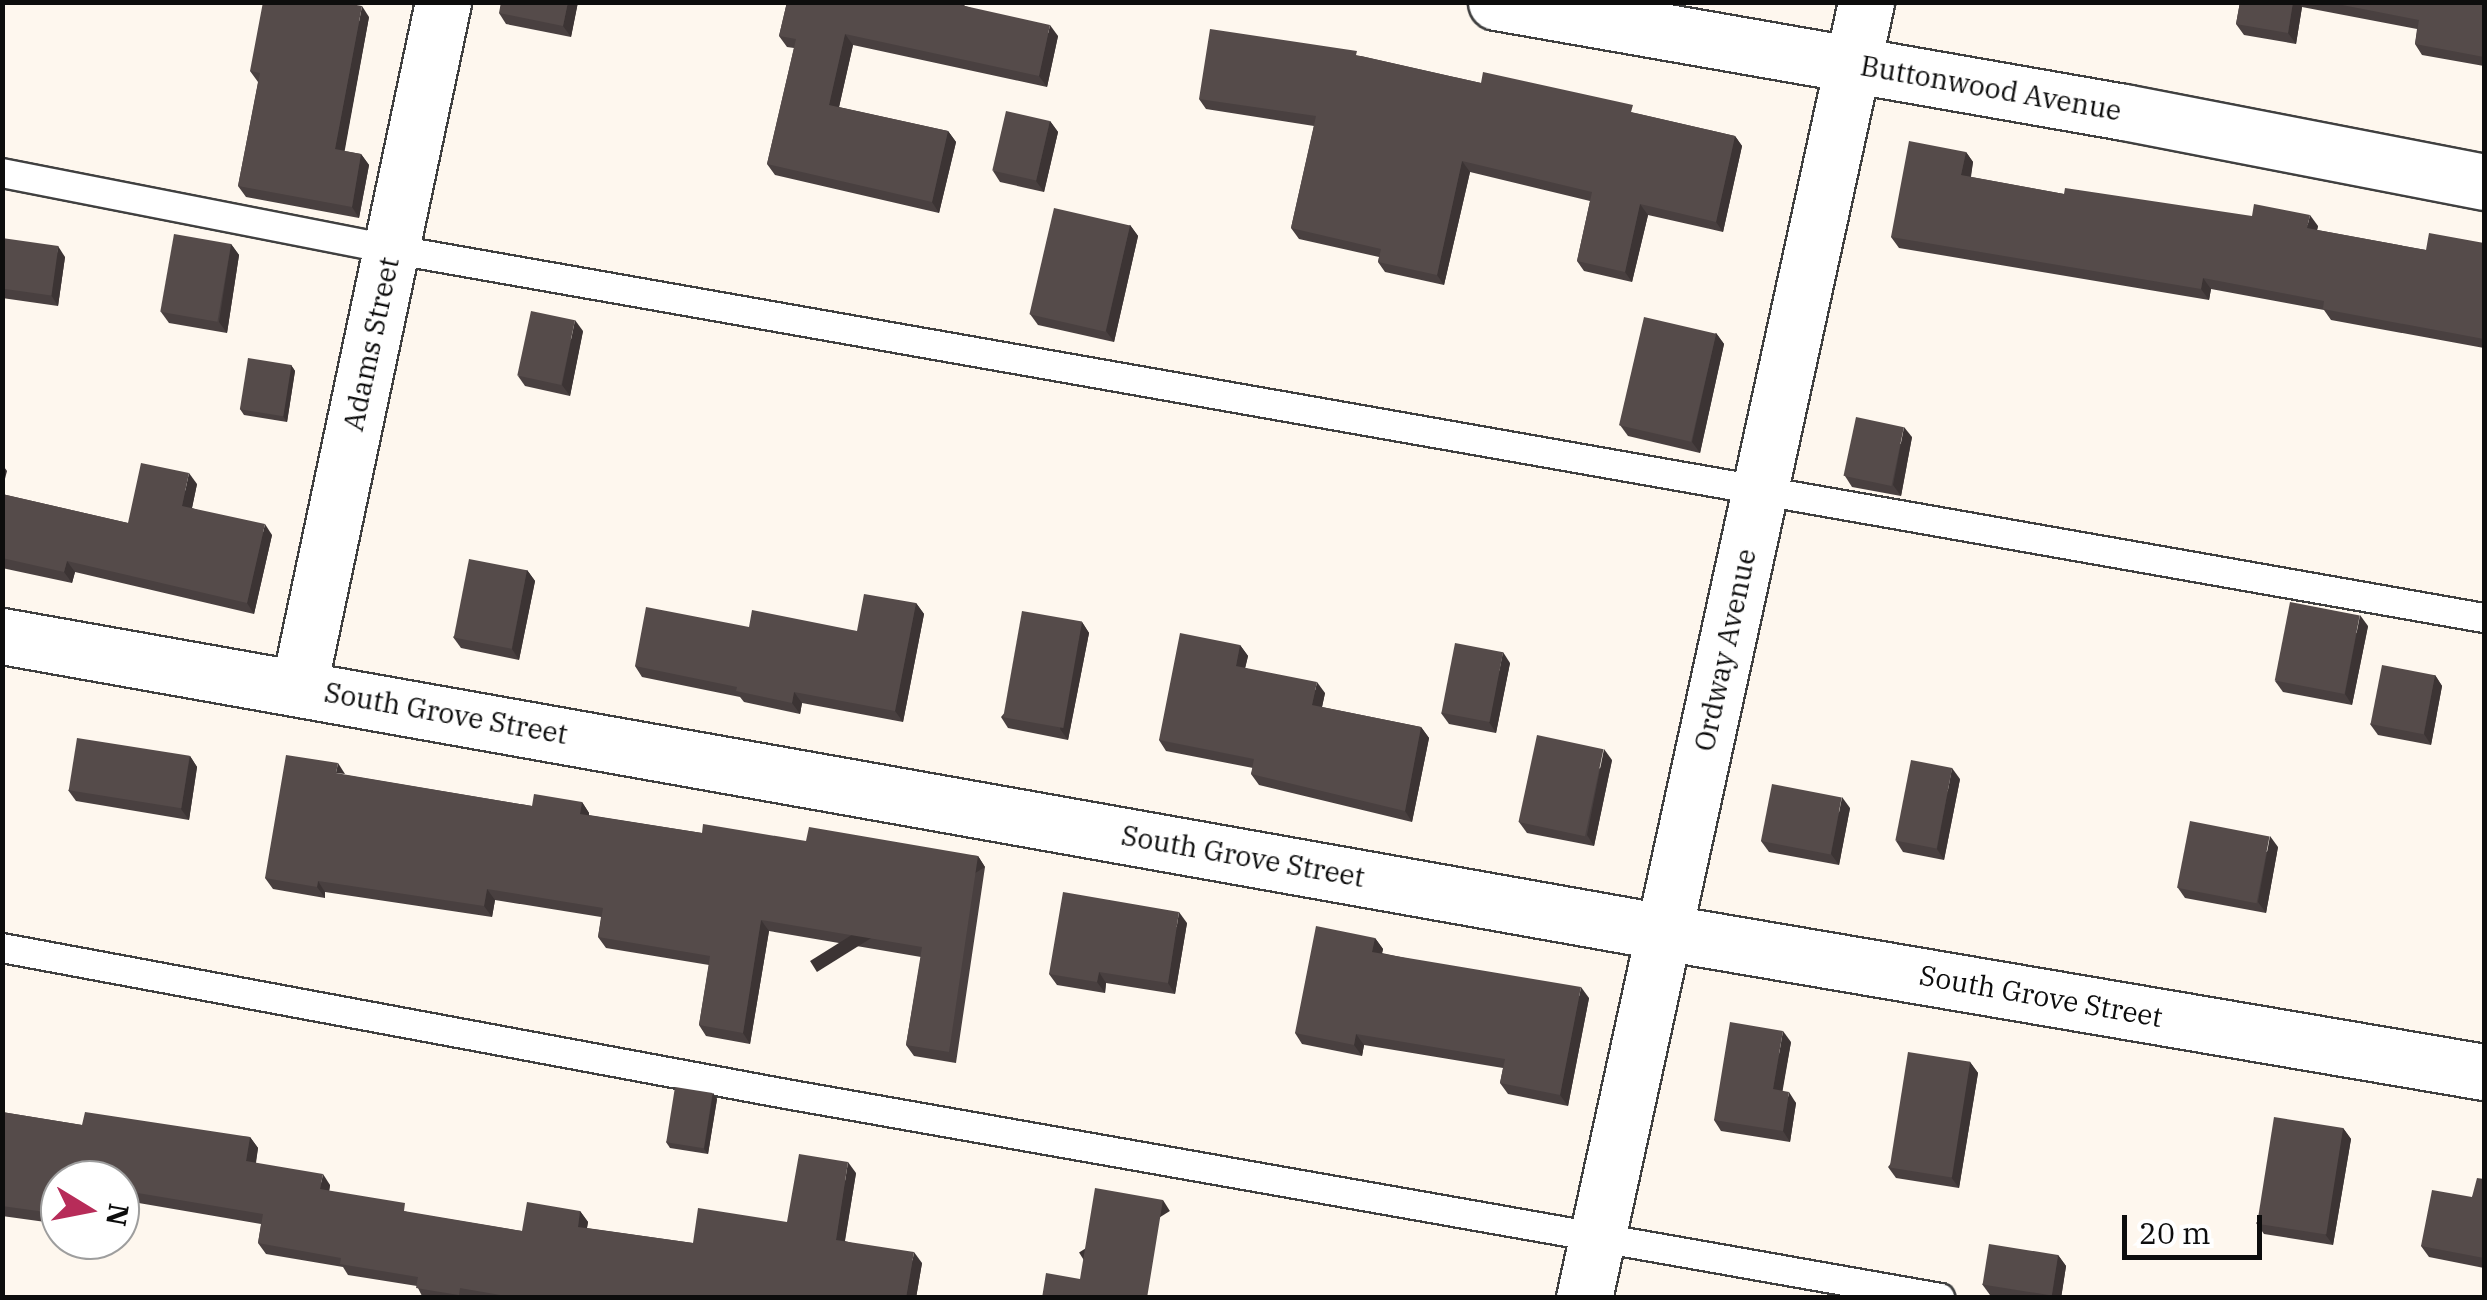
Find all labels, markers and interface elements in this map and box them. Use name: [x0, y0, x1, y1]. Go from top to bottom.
street label: Buttonwood Avenue: [1858, 49, 2124, 127]
street label: Adams Street: [336, 254, 406, 434]
street label: Ordway Avenue: [1687, 546, 1763, 754]
street label: South Grove Street: [322, 675, 570, 751]
street label: South Grove Street: [1119, 818, 1367, 894]
street label: South Grove Street: [1917, 958, 2165, 1034]
north arrow: [40, 1160, 140, 1260]
scale bar: [2127, 1195, 2267, 1257]
text: N: [98, 1201, 138, 1229]
text: 20 m: [2139, 1213, 2211, 1252]

